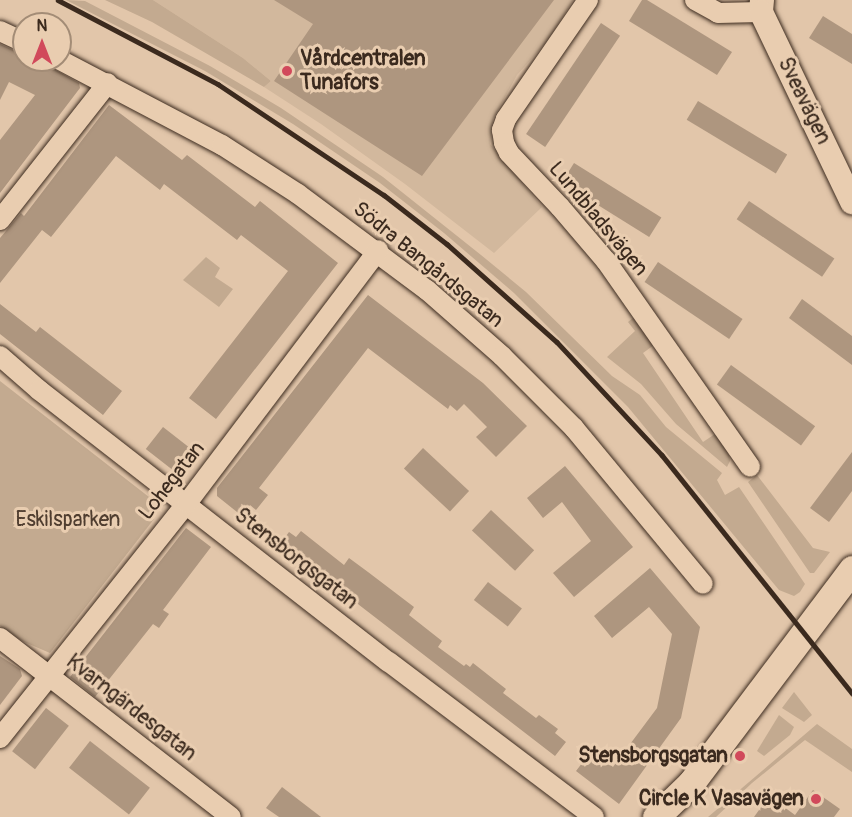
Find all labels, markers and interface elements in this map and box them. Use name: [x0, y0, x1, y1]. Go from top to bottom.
north arrow: [12, 12, 72, 72]
text: N: [37, 16, 47, 36]
place label: Vårdcentralen Tunafors: [300, 46, 426, 96]
street label: Sveavägen: [772, 53, 836, 149]
marker: Vårdcentralen Tunafors: [278, 62, 296, 80]
street label: Lundbladsvägen: [543, 157, 653, 281]
street label: Södra Bangårdsgatan: [348, 197, 508, 333]
street label: Lohegatan: [134, 437, 210, 525]
street label: Stensborgsgatan: [229, 503, 363, 615]
park label: Eskilsparken: [16, 507, 120, 533]
street label: Kvarngärdesgatan: [61, 649, 201, 767]
place label: Stensborgsgatan: [578, 743, 728, 769]
marker: Stensborgsgatan: [733, 749, 747, 763]
place label: Circle K Vasavägen: [639, 786, 804, 812]
marker: Circle K Vasavägen: [809, 792, 823, 806]

